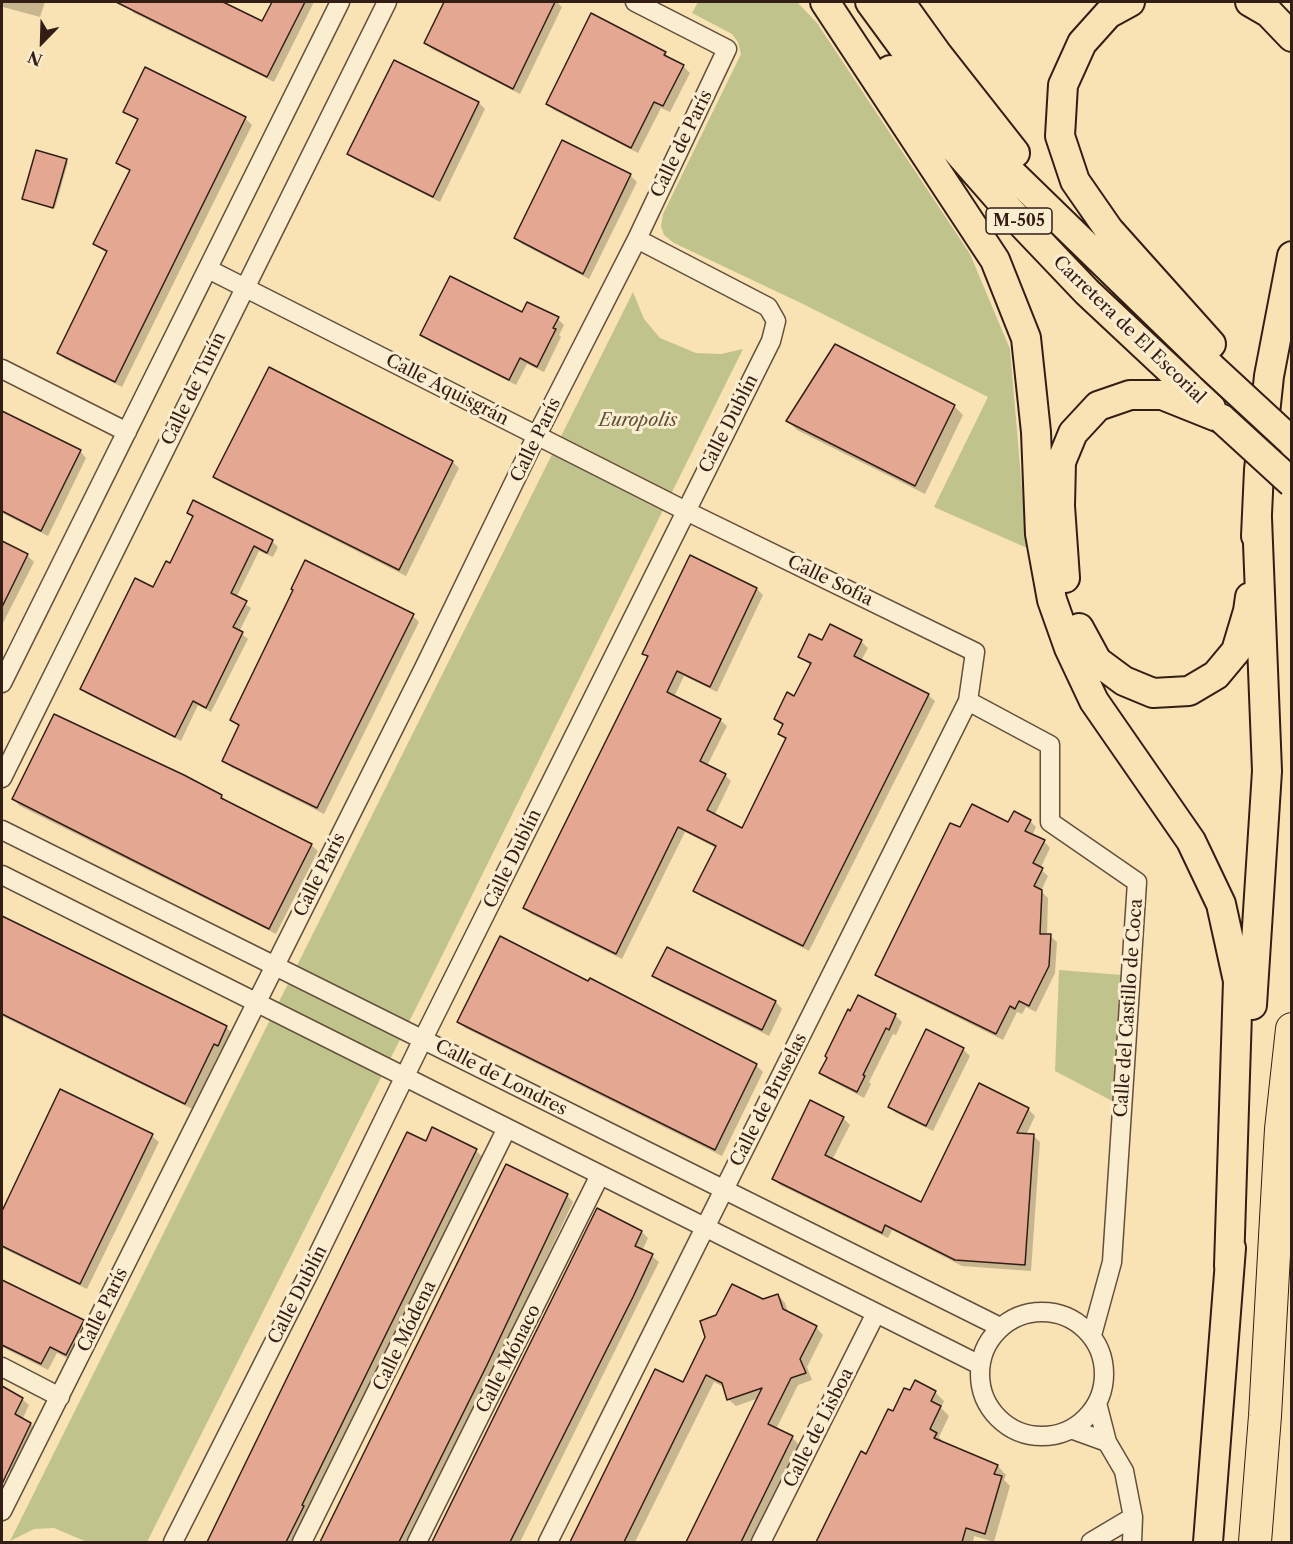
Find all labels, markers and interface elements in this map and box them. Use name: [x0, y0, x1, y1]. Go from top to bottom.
north arrow: [12, 12, 72, 72]
text: N: [25, 47, 45, 70]
street label: Calle de París: [647, 87, 717, 201]
road number: M-505: [986, 208, 1052, 234]
street label: Carretera de El Escorial: [1048, 252, 1210, 408]
street label: Calle de Turín: [157, 329, 231, 449]
street label: Calle Aquisgrán: [382, 350, 512, 430]
street label: Calle Dublín: [695, 371, 763, 477]
street label: Calle París: [506, 394, 566, 486]
park label: Europolis: [599, 410, 677, 432]
street label: Calle Sofía: [784, 551, 876, 611]
street label: Calle Dublín: [480, 806, 546, 912]
street label: Calle París: [290, 830, 350, 920]
street label: Calle del Castillo de Coca: [1111, 898, 1147, 1118]
street label: Calle de Bruselas: [726, 1030, 812, 1170]
street label: Calle de Londres: [431, 1035, 571, 1121]
street label: Calle Dublín: [264, 1242, 332, 1348]
street label: Calle París: [73, 1264, 133, 1356]
street label: Calle Módena: [369, 1278, 441, 1394]
street label: Calle Mónaco: [472, 1301, 546, 1417]
street label: Calle de Lisboa: [780, 1365, 858, 1491]

